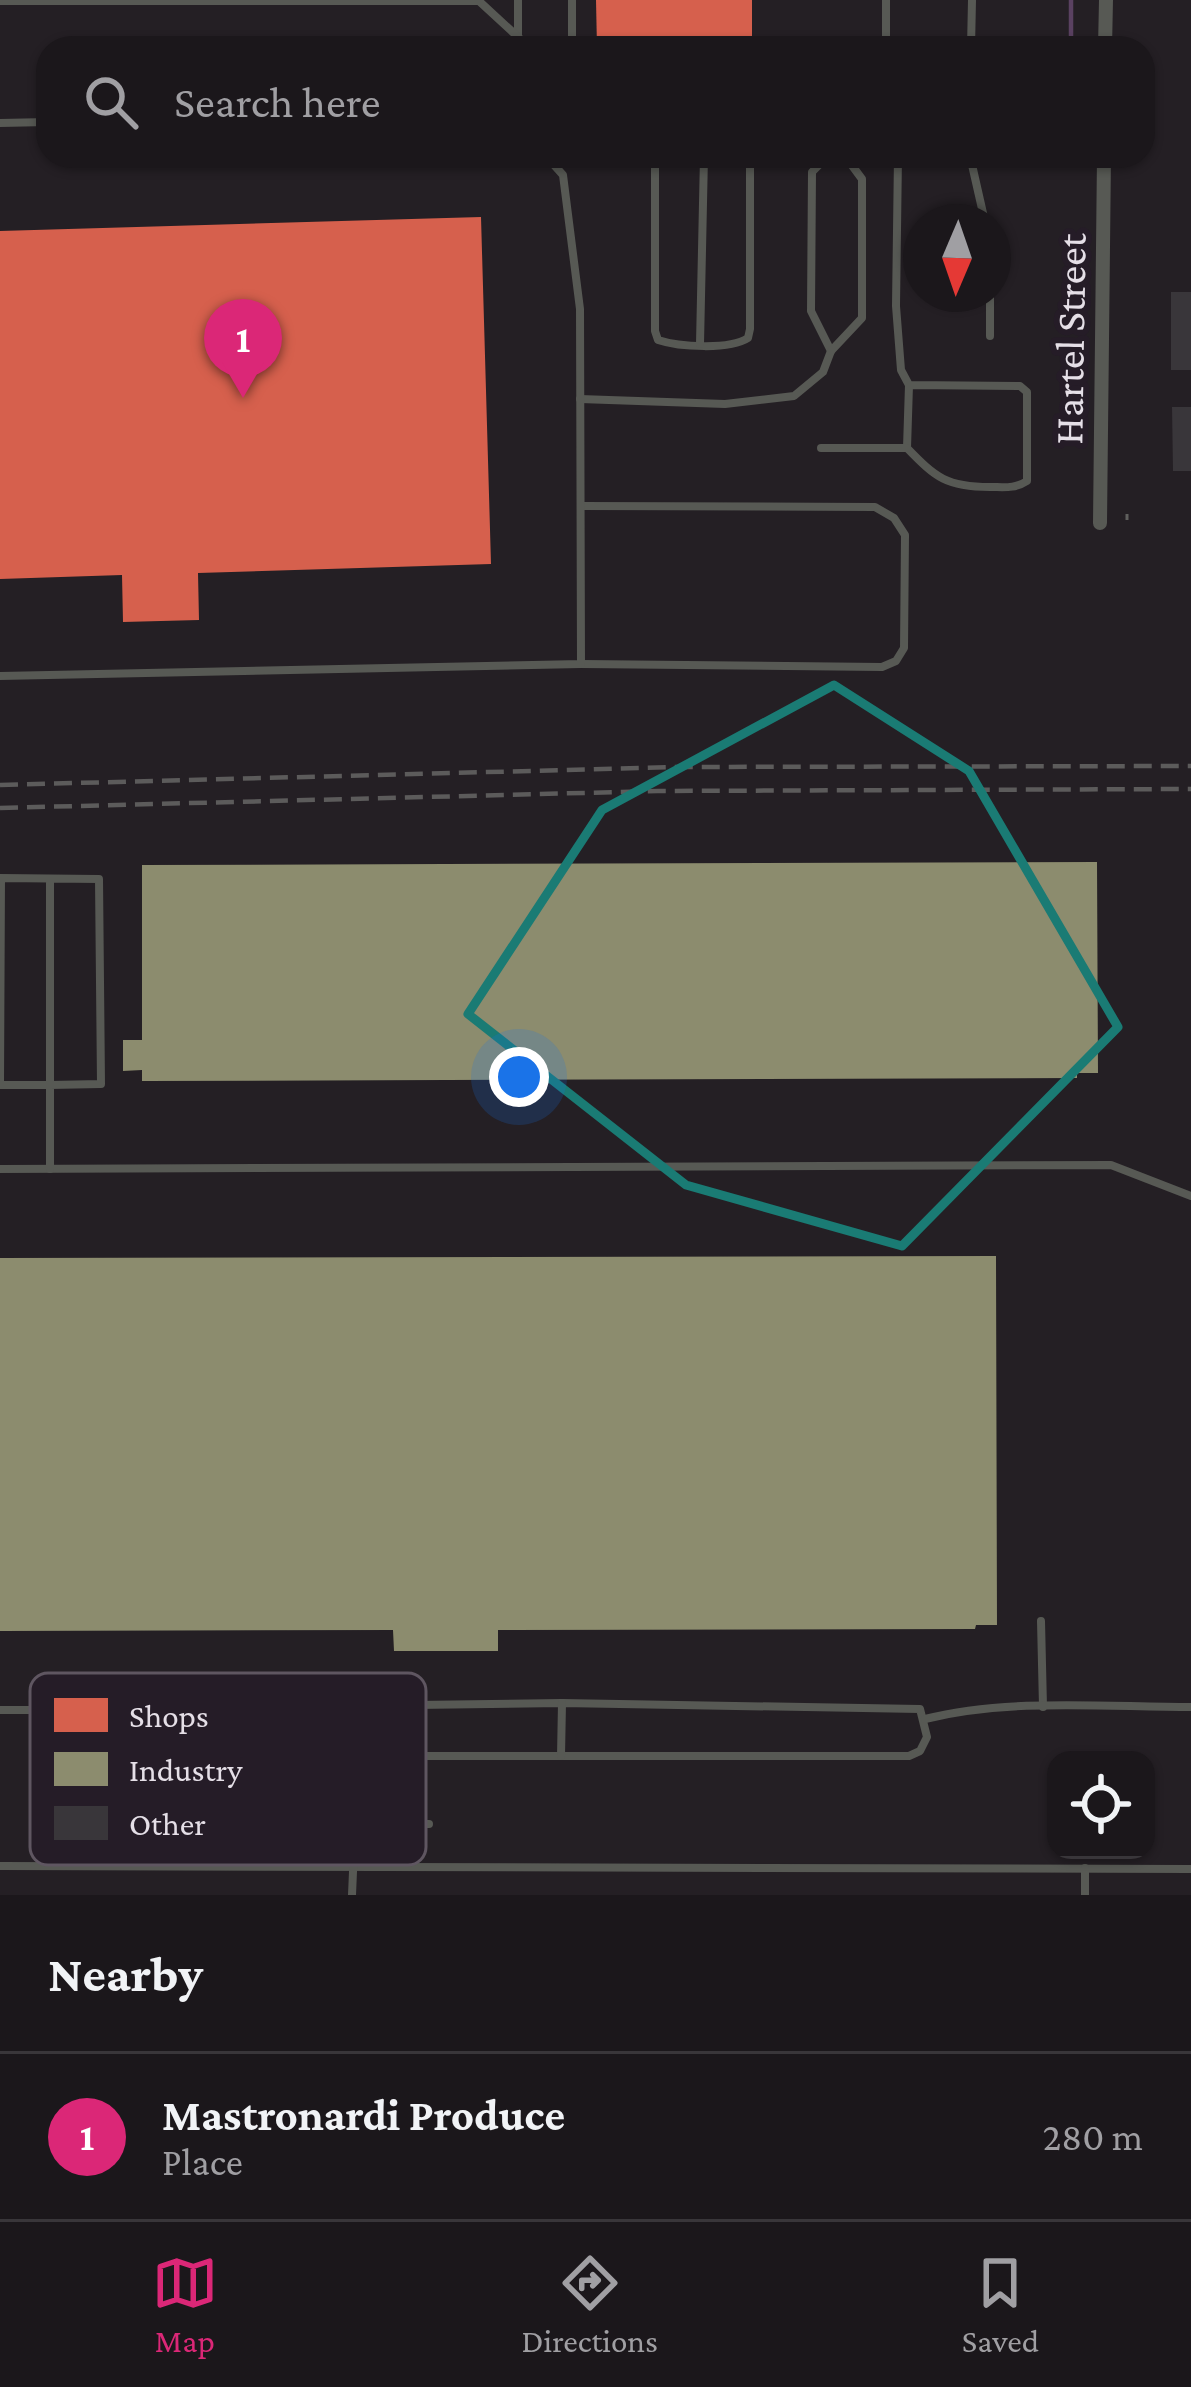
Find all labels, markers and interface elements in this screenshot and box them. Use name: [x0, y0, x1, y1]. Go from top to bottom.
search box: [36, 36, 1155, 168]
icon: search: [78, 69, 144, 135]
text: Search here: [174, 77, 381, 127]
north arrow: [903, 204, 1011, 312]
street label: Hartel Street: [1044, 232, 1095, 445]
pin: 1: [204, 299, 282, 398]
your location: [489, 1047, 549, 1107]
legend: [30, 1673, 426, 1865]
text: Shops: [129, 1697, 209, 1734]
text: Industry: [129, 1751, 243, 1788]
map controls: [1047, 1751, 1155, 1859]
button: locate: [1047, 1751, 1155, 1859]
text: Other: [129, 1805, 206, 1842]
text: Nearby: [48, 1945, 203, 2002]
text: Mastronardi Produce: [162, 2090, 565, 2140]
text: 1: [80, 2115, 94, 2158]
text: 280 m: [1043, 2115, 1143, 2158]
text: Place: [162, 2140, 243, 2183]
tab: Map: [152, 2250, 218, 2359]
tab: Directions: [522, 2250, 658, 2359]
tab: Saved: [962, 2250, 1039, 2359]

